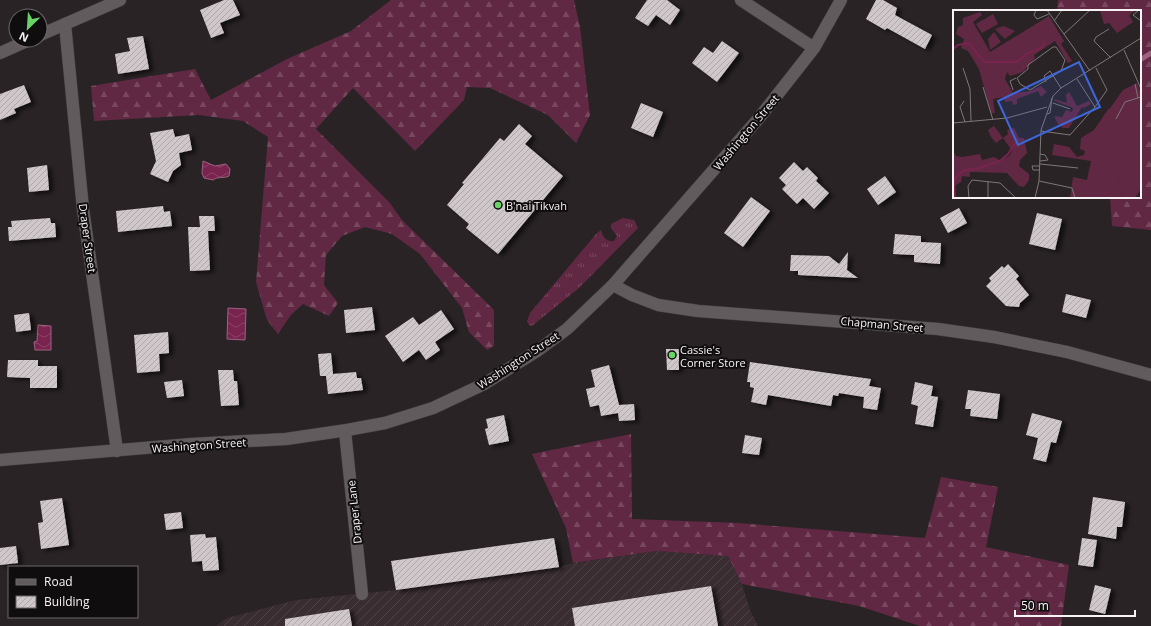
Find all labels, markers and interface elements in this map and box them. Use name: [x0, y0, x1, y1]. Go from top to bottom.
north arrow: [8, 8, 48, 48]
inset map: [953, 10, 1141, 198]
text: N: [16, 29, 31, 46]
street label: Washington Street: [710, 91, 782, 173]
place label: B'nai Tikvah: [506, 198, 567, 213]
marker: B'nai Tikvah: [493, 200, 503, 210]
street label: Draper Street: [76, 203, 100, 274]
street label: Chapman Street: [840, 313, 924, 335]
street label: Washington Street: [474, 328, 562, 392]
place label: Cassie's Corner Store: [680, 342, 746, 370]
marker: Cassie's Corner Store: [667, 350, 677, 360]
street label: Washington Street: [151, 434, 247, 456]
street label: Draper Lane: [343, 480, 365, 544]
legend: [8, 566, 138, 618]
text: Road: [44, 573, 73, 590]
scale bar: [1015, 592, 1135, 618]
text: Building: [44, 593, 90, 610]
text: 50 m: [1021, 597, 1049, 614]

